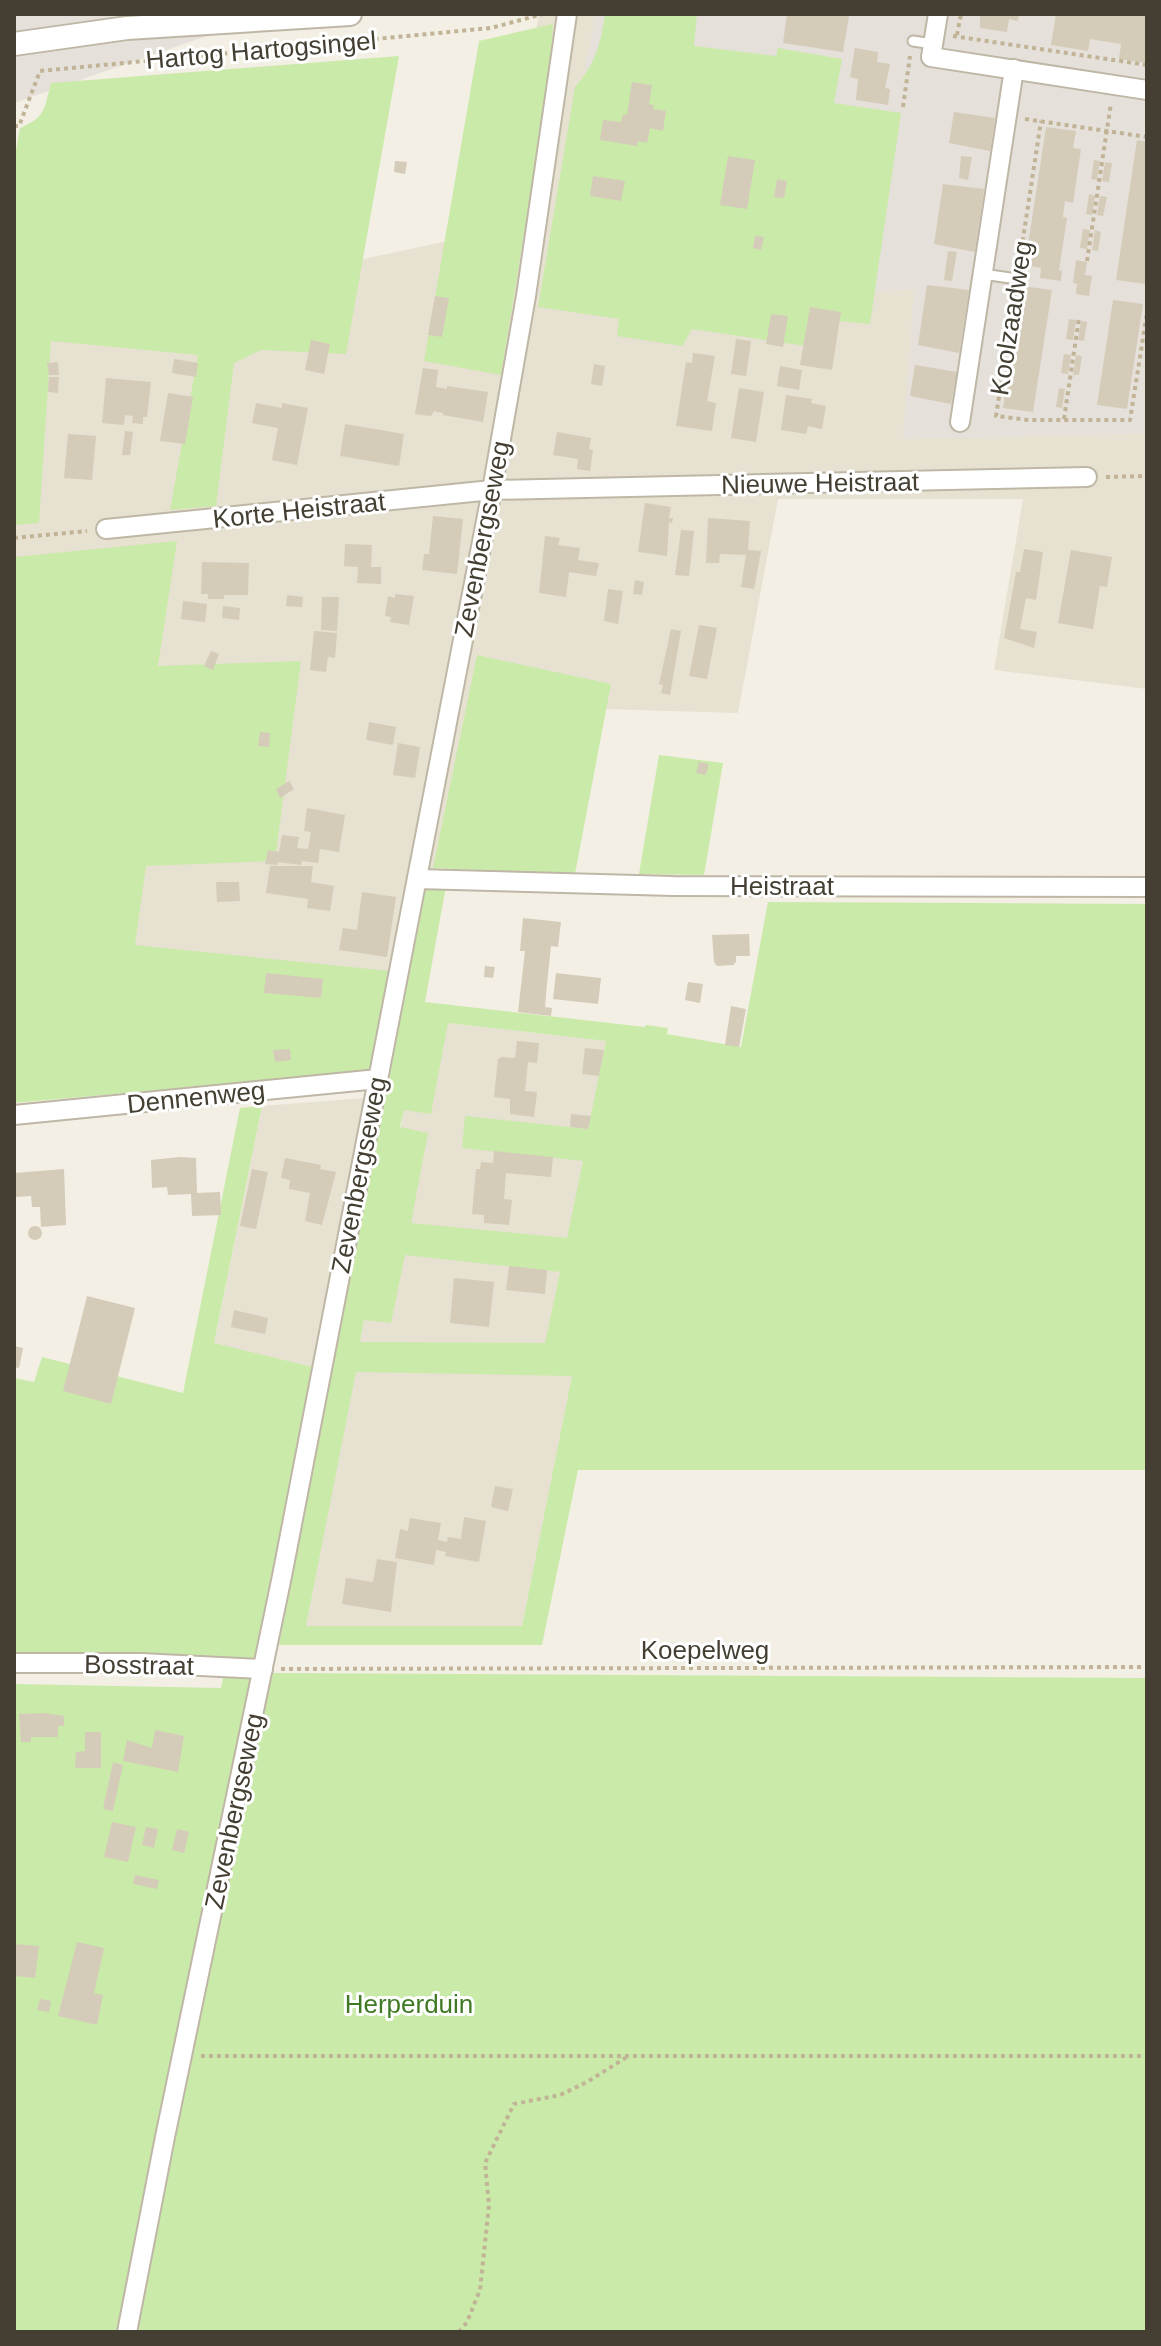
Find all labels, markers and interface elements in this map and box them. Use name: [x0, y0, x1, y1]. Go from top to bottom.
street label: Hartog Hartogsingel: [145, 25, 377, 75]
street label: Koolzaadweg: [984, 239, 1038, 397]
street label: Zevenbergseweg: [448, 438, 516, 640]
street label: Nieuwe Heistraat: [721, 466, 920, 500]
street label: Korte Heistraat: [211, 486, 388, 534]
street label: Heistraat: [730, 871, 835, 901]
street label: Zevenbergseweg: [325, 1074, 393, 1276]
street label: Dennenweg: [125, 1075, 267, 1119]
street label: Koepelweg: [641, 1635, 769, 1665]
street label: Bosstraat: [84, 1649, 195, 1681]
street label: Zevenbergseweg: [199, 1710, 269, 1912]
park label: Herperduin: [345, 1989, 473, 2019]

